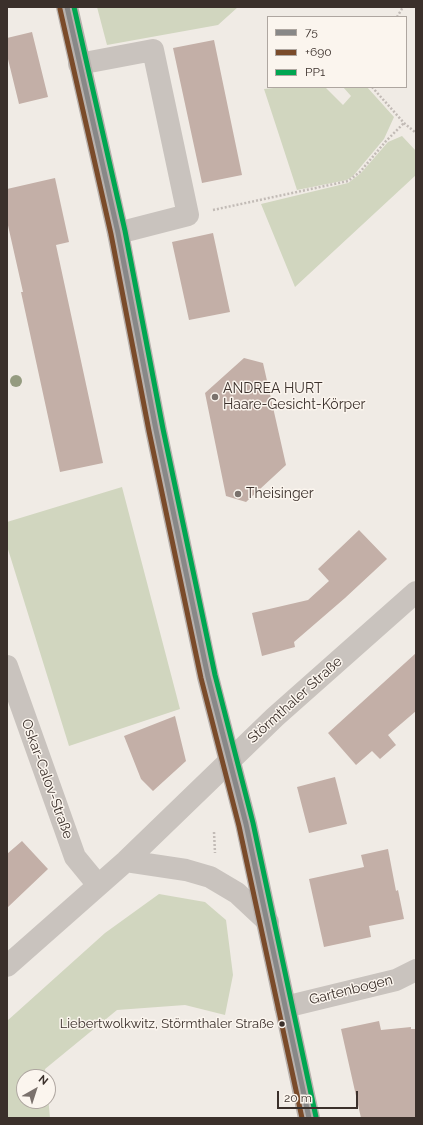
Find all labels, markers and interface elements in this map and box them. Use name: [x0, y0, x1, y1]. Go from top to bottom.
legend: [267, 16, 407, 88]
text: 75: [305, 25, 318, 39]
text: +690: [305, 45, 332, 59]
text: PP1: [305, 65, 325, 79]
place label: ANDREA HURT Haare-Gesicht-Körper: [223, 381, 365, 414]
marker: ANDREA HURT Haare-Gesicht-Körper: [210, 392, 220, 402]
place label: Theisinger: [246, 486, 314, 502]
marker: Theisinger: [233, 489, 243, 499]
street label: Störmthaler Straße: [244, 653, 346, 747]
street label: Oskar-Calov-Straße: [17, 717, 77, 841]
street label: Gartenbogen: [307, 972, 395, 1008]
place label: Liebertwolkwitz, Störmthaler Straße: [60, 1016, 274, 1032]
marker: Liebertwolkwitz, Störmthaler Straße: [277, 1019, 287, 1029]
north arrow: [16, 1069, 56, 1109]
text: N: [36, 1072, 51, 1088]
scale bar: [279, 1083, 360, 1109]
text: 20 m: [284, 1091, 312, 1105]

